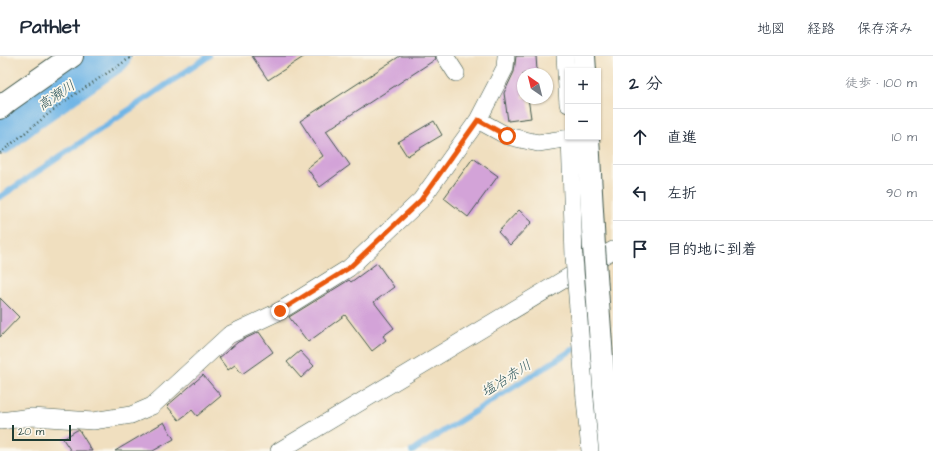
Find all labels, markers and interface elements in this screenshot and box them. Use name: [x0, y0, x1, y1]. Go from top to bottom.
text: Pathlet: [20, 14, 80, 41]
text: 地図: [757, 19, 785, 39]
text: 経路: [807, 19, 835, 39]
text: 保存済み: [857, 19, 913, 39]
north arrow: [517, 68, 553, 104]
map controls: [565, 68, 601, 140]
button: +: [565, 68, 601, 104]
text: 2 分: [629, 72, 663, 96]
text: 徒歩 · 100 m: [845, 74, 917, 92]
water label: 高瀬川: [34, 76, 80, 116]
button: −: [565, 104, 601, 140]
icon: ahead: [629, 126, 651, 148]
route start: [498, 127, 516, 145]
text: 直進: [667, 127, 697, 148]
text: 10 m: [892, 128, 917, 146]
icon: left: [629, 182, 651, 204]
text: 左折: [667, 183, 697, 204]
text: 90 m: [886, 184, 917, 202]
icon: arrive: [629, 238, 651, 260]
text: 目的地に到着: [667, 239, 757, 260]
route end: [271, 302, 289, 320]
water label: 塩冶赤川: [477, 356, 536, 402]
scale bar: [12, 423, 71, 442]
text: 20 m: [18, 424, 44, 439]

